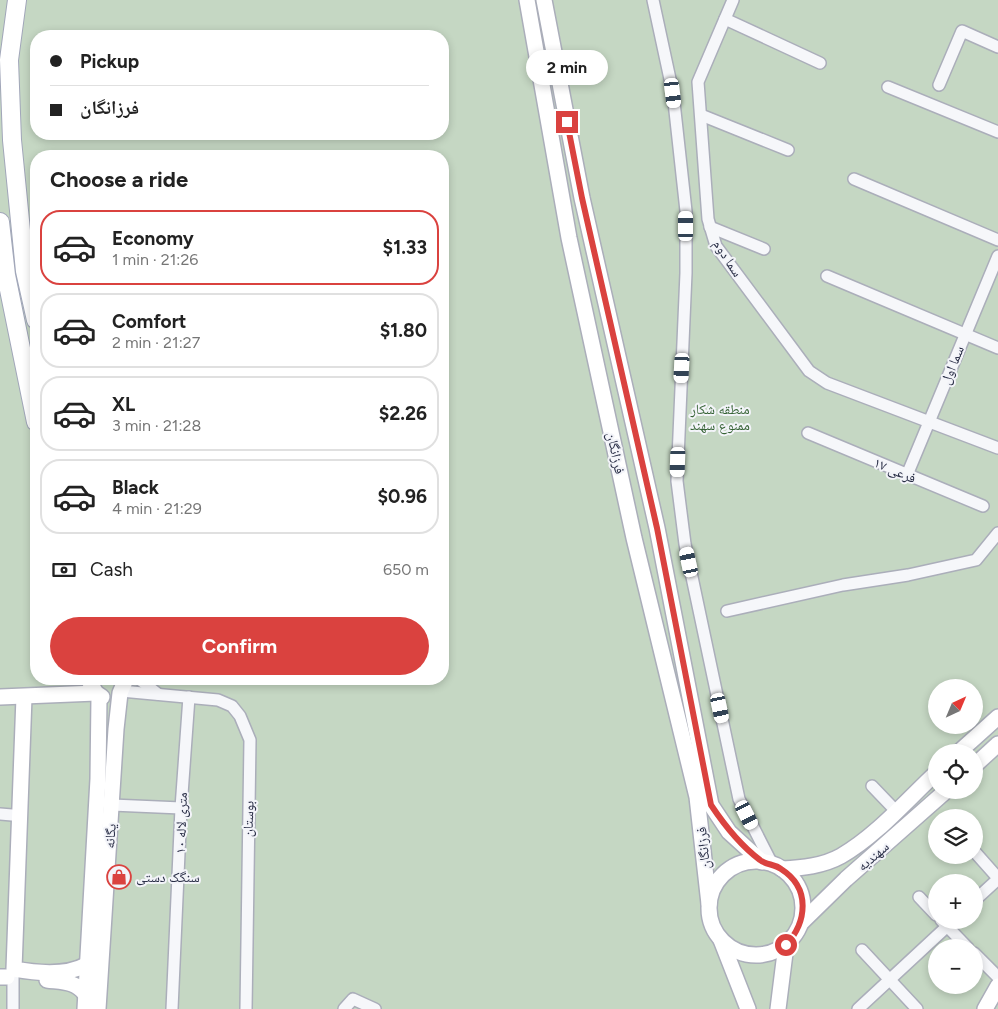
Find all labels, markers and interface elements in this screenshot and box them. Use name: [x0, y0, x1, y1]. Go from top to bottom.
callout: 2 min: [526, 49, 608, 84]
text: Pickup: [80, 50, 139, 73]
text: 2 min: [547, 58, 587, 77]
car: [663, 77, 682, 109]
text: فرزانگان: [80, 96, 139, 119]
route end: [556, 111, 578, 133]
text: Choose a ride: [50, 166, 188, 193]
car: [678, 211, 693, 241]
icon: car: [52, 225, 97, 270]
text: Economy: [112, 227, 194, 250]
text: $1.33: [383, 236, 427, 259]
street label: سما دوم: [708, 236, 746, 281]
text: 1 min · 21:26: [112, 250, 198, 269]
icon: car: [52, 308, 97, 353]
text: Comfort: [112, 310, 187, 333]
text: $1.80: [380, 319, 427, 342]
text: 2 min · 21:27: [112, 333, 200, 352]
street label: سما اول: [937, 343, 968, 387]
car: [673, 353, 690, 383]
icon: car: [52, 391, 97, 436]
text: XL: [112, 393, 135, 416]
park label: منطقه شکار ممنوع سهند: [689, 401, 750, 435]
text: $2.26: [379, 402, 427, 425]
text: 3 min · 21:28: [112, 416, 201, 435]
street label: فرزانگان: [603, 431, 628, 476]
car: [669, 447, 686, 477]
street label: فرعی ۱۷: [871, 454, 919, 487]
icon: car: [52, 474, 97, 519]
text: Black: [112, 476, 159, 499]
text: $0.96: [377, 485, 427, 508]
text: 4 min · 21:29: [112, 499, 202, 518]
car: [678, 546, 699, 578]
icon: cash: [50, 556, 78, 584]
text: Cash: [90, 558, 133, 581]
text: 650 m: [383, 560, 429, 579]
button: Confirm: [50, 617, 429, 675]
north arrow: [928, 679, 982, 734]
map controls: [928, 679, 983, 994]
car: [709, 692, 730, 724]
button: locate: [928, 744, 983, 799]
street label: ۱۰ متری لاله: [172, 792, 191, 854]
car: [733, 798, 760, 832]
street label: بوستان: [239, 800, 258, 838]
button: layers: [928, 809, 983, 864]
street label: یگانه: [101, 823, 120, 849]
street label: فرزانگان: [693, 826, 714, 870]
street label: سهندیه: [854, 838, 893, 875]
shop icon: سنگک دستی: [106, 864, 132, 890]
place label: سنگک دستی: [136, 869, 200, 886]
button: +: [928, 874, 983, 929]
route start: [775, 934, 797, 956]
button: −: [928, 939, 983, 994]

